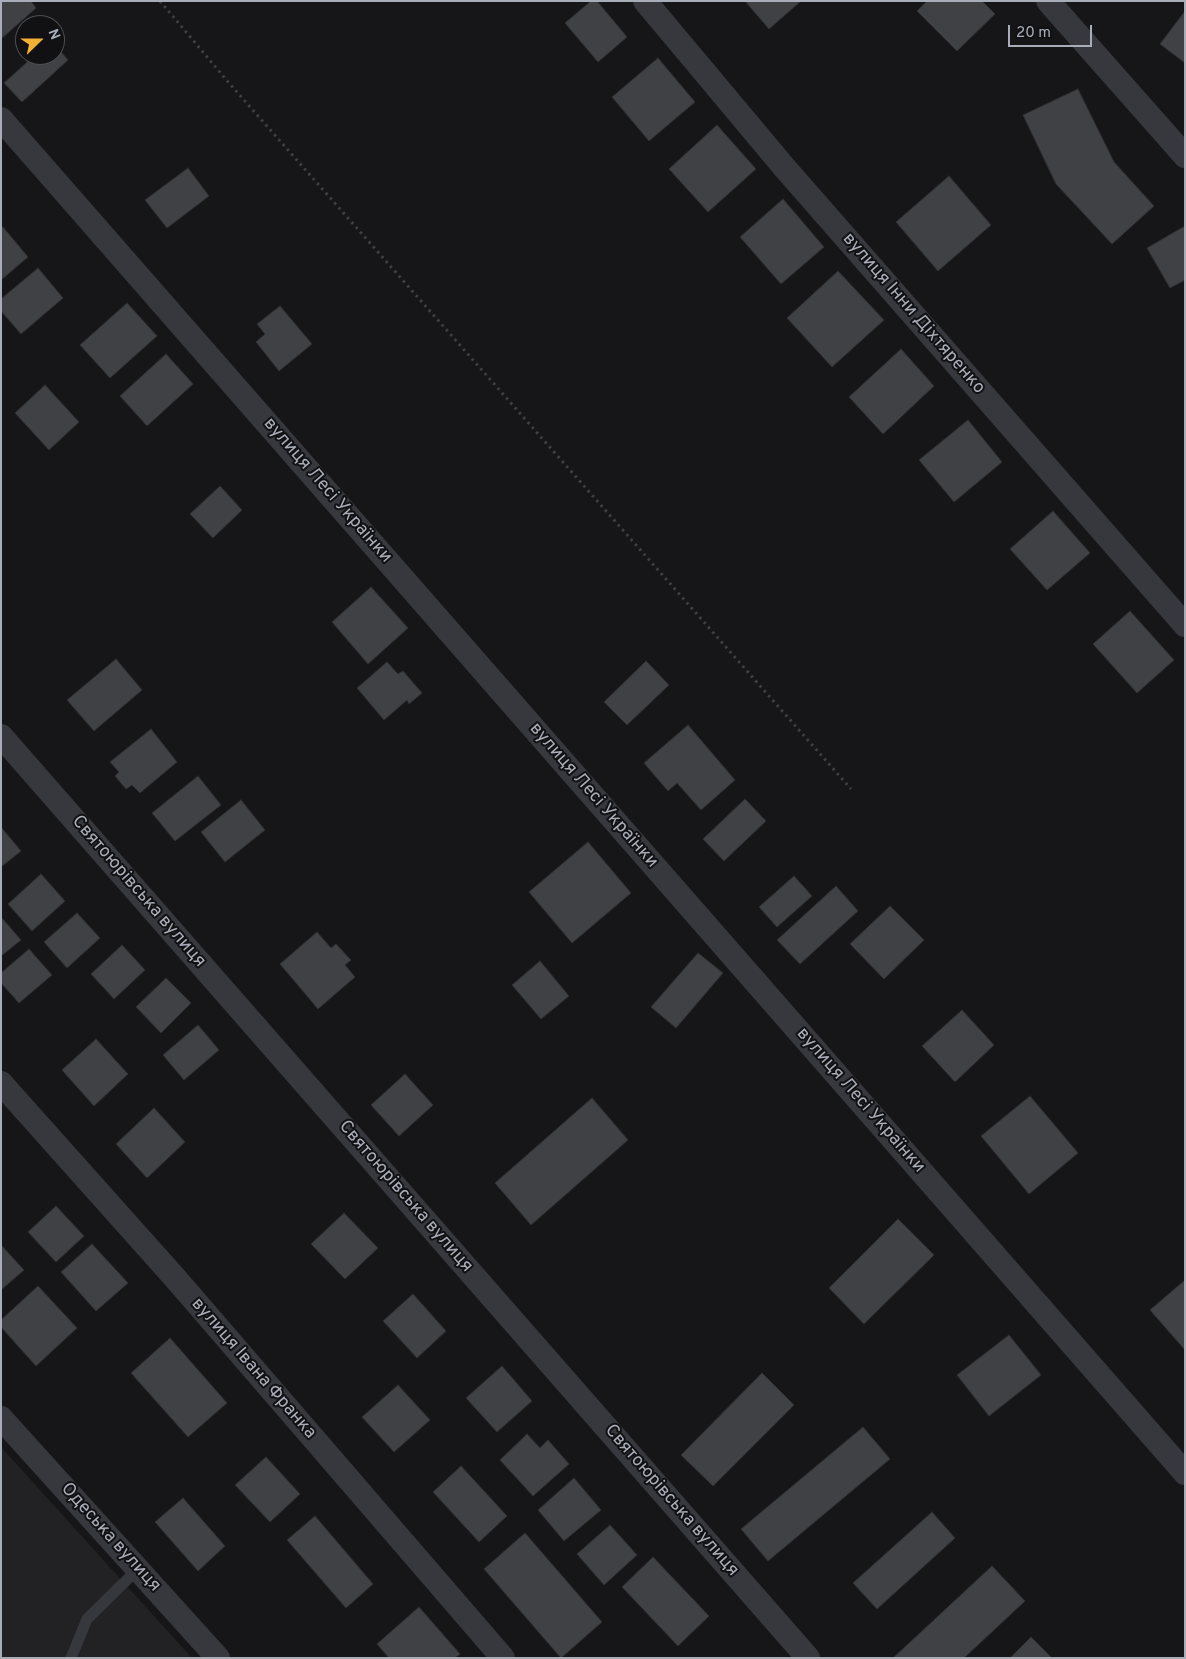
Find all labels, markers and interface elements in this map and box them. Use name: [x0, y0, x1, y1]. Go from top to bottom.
north arrow: [15, 15, 65, 65]
scale bar: [1011, 15, 1095, 47]
text: 20 m: [1016, 24, 1051, 43]
text: N: [44, 27, 63, 42]
street label: вулиця Інни Діхтяренко: [837, 229, 989, 399]
street label: вулиця Лесі Українки: [258, 414, 396, 568]
street label: вулиця Лесі Українки: [524, 719, 662, 873]
street label: Святоюрівська вулиця: [66, 812, 210, 972]
street label: вулиця Лесі Українки: [791, 1024, 929, 1178]
street label: Святоюрівська вулиця: [333, 1117, 477, 1277]
street label: вулиця Івана Франка: [186, 1294, 320, 1444]
street label: Святоюрівська вулиця: [599, 1421, 743, 1581]
street label: Одеська вулиця: [55, 1479, 165, 1597]

